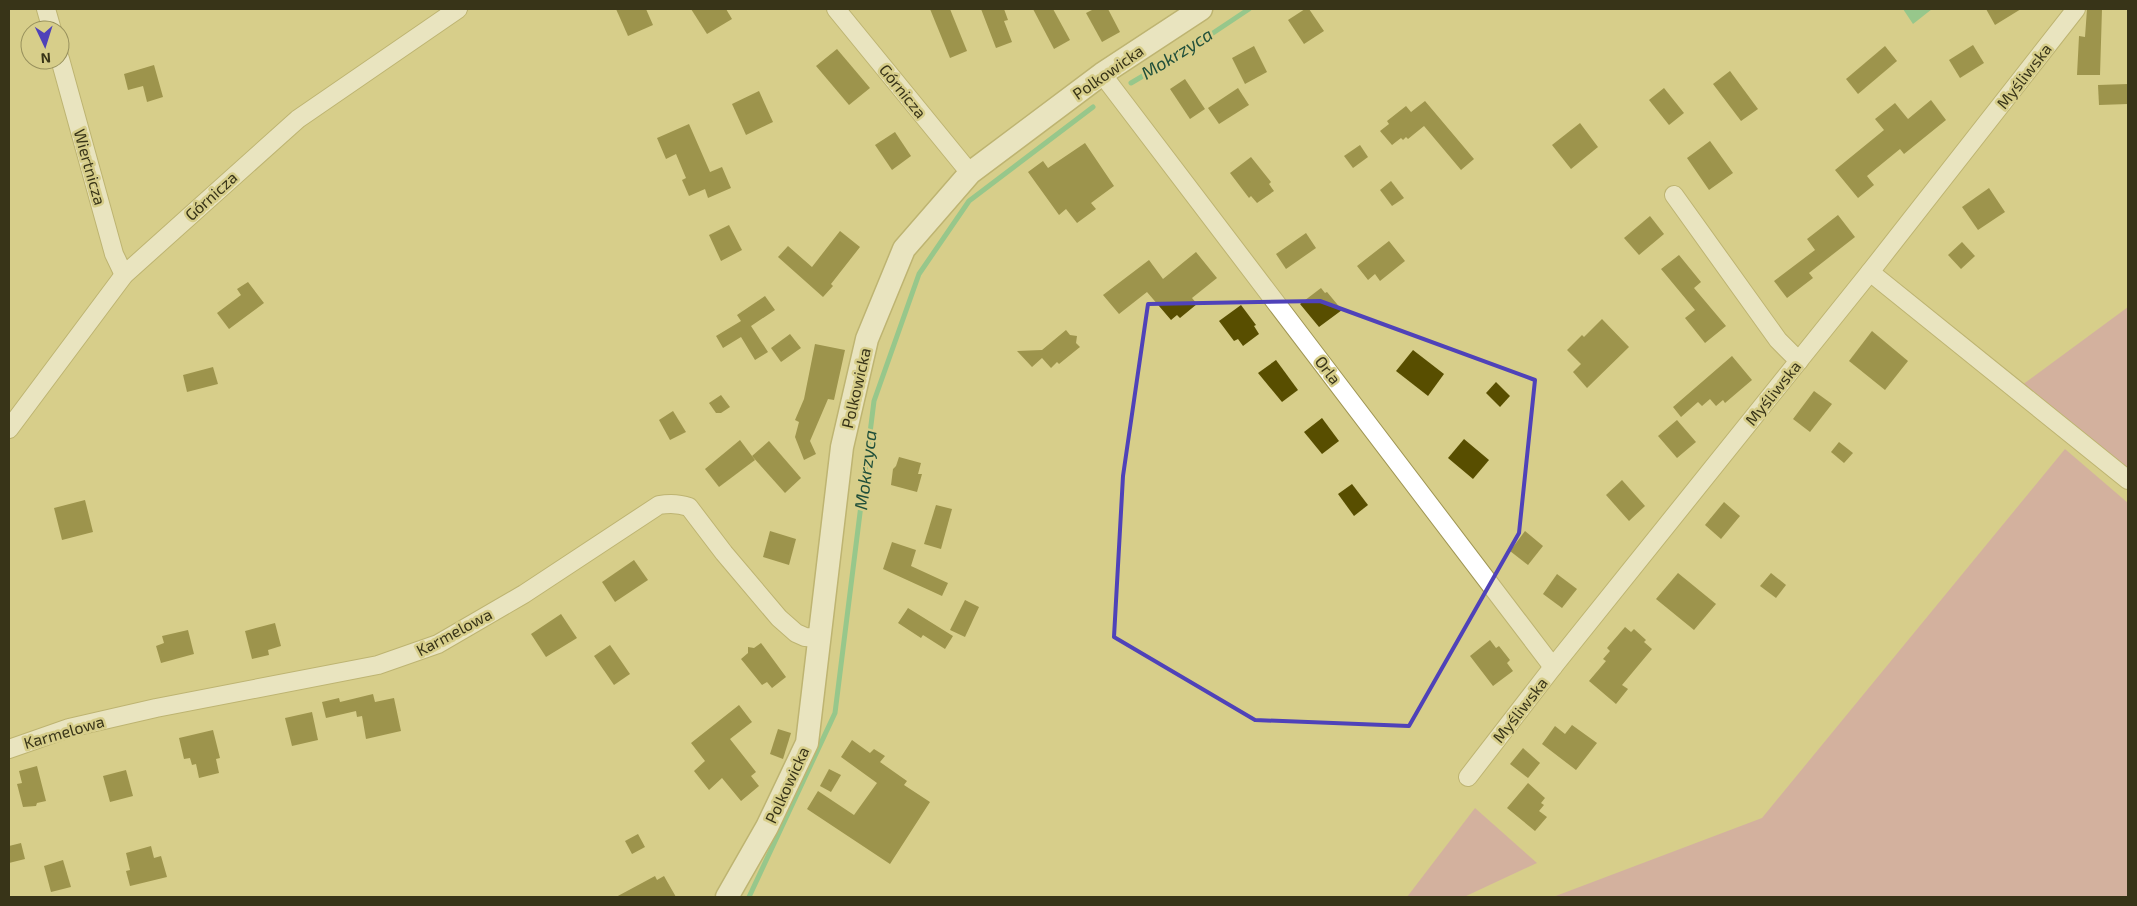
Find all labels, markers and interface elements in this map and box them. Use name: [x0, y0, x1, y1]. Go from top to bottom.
north arrow: [20, 20, 70, 70]
water label: Mokrzyca: [1137, 23, 1216, 84]
street label: Myśliwska: [1992, 39, 2055, 112]
street label: Polkowicka: [1069, 40, 1147, 103]
text: N: [40, 50, 52, 67]
street label: Górnicza: [876, 60, 931, 121]
street label: Wiertnicza: [71, 127, 110, 207]
street label: Górnicza: [181, 167, 241, 224]
street label: Polkowicka: [837, 346, 874, 430]
street label: Orla: [1312, 352, 1345, 388]
street label: Myśliwska: [1741, 357, 1804, 429]
water label: Mokrzyca: [849, 429, 881, 511]
street label: Karmelowa: [413, 604, 495, 659]
street label: Myśliwska: [1488, 673, 1551, 746]
street label: Karmelowa: [21, 711, 106, 752]
street label: Polkowicka: [761, 744, 812, 826]

